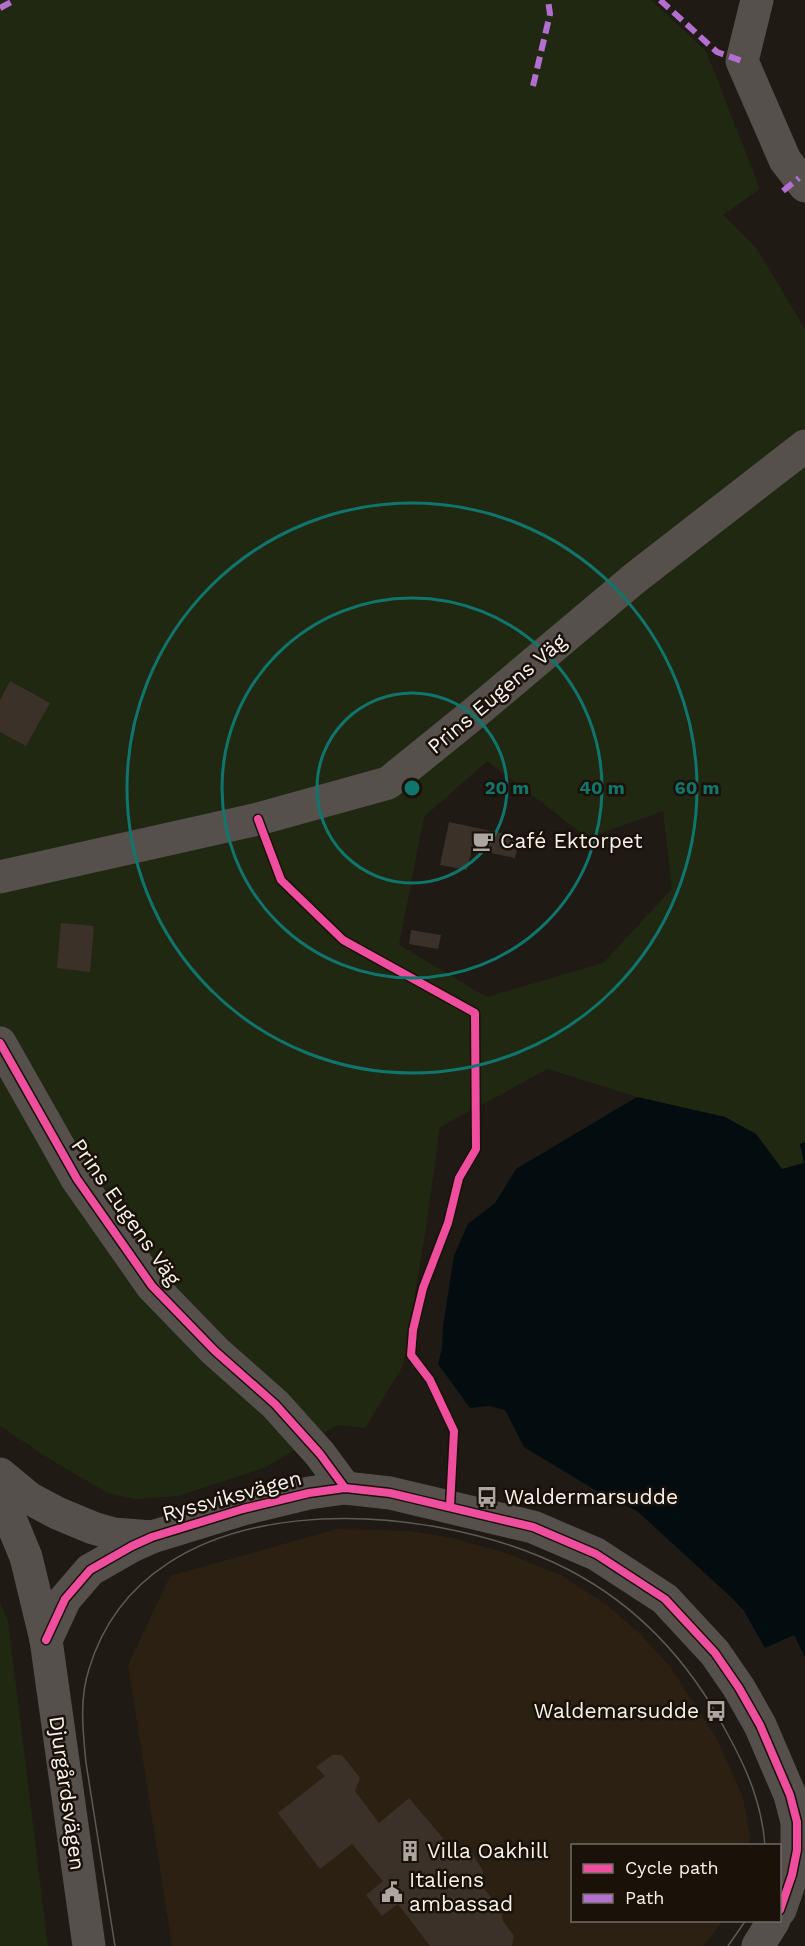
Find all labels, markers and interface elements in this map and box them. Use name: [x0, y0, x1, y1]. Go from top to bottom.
street label: Prins Eugens Väg: [422, 628, 572, 759]
text: 20 m: [485, 777, 529, 798]
text: 40 m: [579, 777, 625, 798]
text: 60 m: [675, 777, 719, 798]
centre of rings: [402, 778, 422, 798]
place label: Café Ektorpet: [500, 828, 643, 853]
cafe icon: Café Ektorpet: [471, 829, 495, 853]
street label: Prins Eugens Väg: [66, 1134, 187, 1291]
street label: Ryssviksvägen: [159, 1465, 304, 1526]
place label: Waldermarsudde: [504, 1484, 678, 1509]
bus stop icon: Waldermarsudde: [475, 1485, 499, 1509]
place label: Waldemarsudde: [534, 1698, 699, 1723]
bus stop icon: Waldemarsudde: [704, 1699, 728, 1723]
street label: Djurgårdsvägen: [44, 1714, 91, 1872]
place label: Villa Oakhill: [427, 1838, 549, 1863]
building icon: Villa Oakhill: [398, 1839, 422, 1863]
legend: [571, 1844, 781, 1922]
text: Cycle path: [625, 1857, 719, 1878]
place label: Italiens ambassad: [409, 1867, 513, 1916]
public building icon: Italiens ambassad: [380, 1880, 404, 1904]
text: Path: [625, 1887, 665, 1908]

